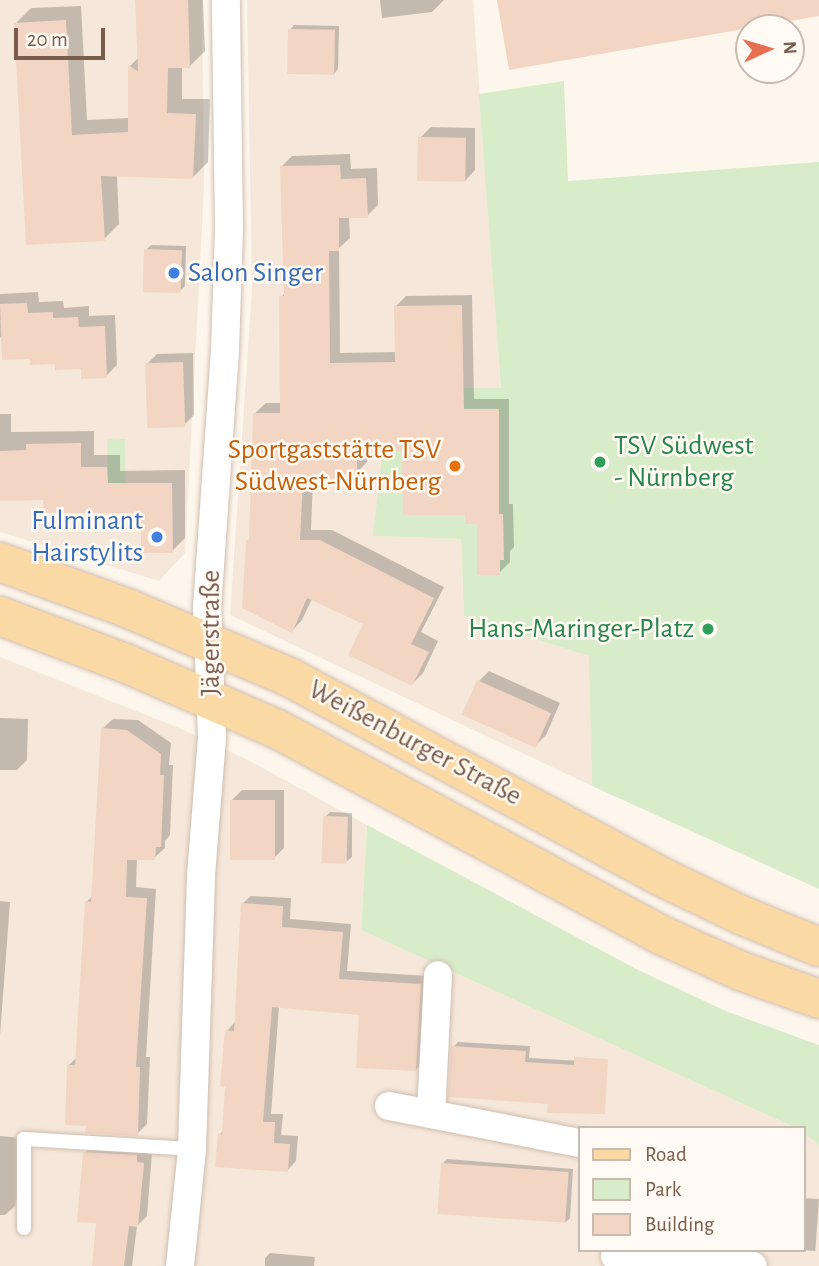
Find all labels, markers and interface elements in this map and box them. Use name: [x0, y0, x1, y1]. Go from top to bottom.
scale bar: [18, 14, 108, 58]
north arrow: [735, 14, 805, 84]
text: 20 m: [27, 29, 68, 50]
text: N: [780, 40, 799, 55]
place label: Salon Singer: [188, 256, 323, 290]
marker: Salon Singer: [166, 265, 182, 281]
place label: TSV Südwest - Nürnberg: [614, 429, 754, 495]
place label: Sportgaststätte TSV Südwest-Nürnberg: [228, 433, 441, 499]
marker: TSV Südwest - Nürnberg: [592, 454, 608, 470]
marker: Sportgaststätte TSV Südwest-Nürnberg: [447, 458, 463, 474]
place label: Fulminant Hairstylits: [31, 504, 143, 570]
marker: Fulminant Hairstylits: [149, 529, 165, 545]
street label: Jägerstraße: [194, 570, 228, 696]
place label: Hans-Maringer-Platz: [468, 612, 694, 646]
marker: Hans-Maringer-Platz: [700, 621, 716, 637]
street label: Weißenburger Straße: [303, 673, 527, 813]
legend: [578, 1126, 805, 1252]
text: Road: [645, 1144, 687, 1165]
text: Park: [645, 1179, 681, 1200]
text: Building: [645, 1214, 714, 1235]

